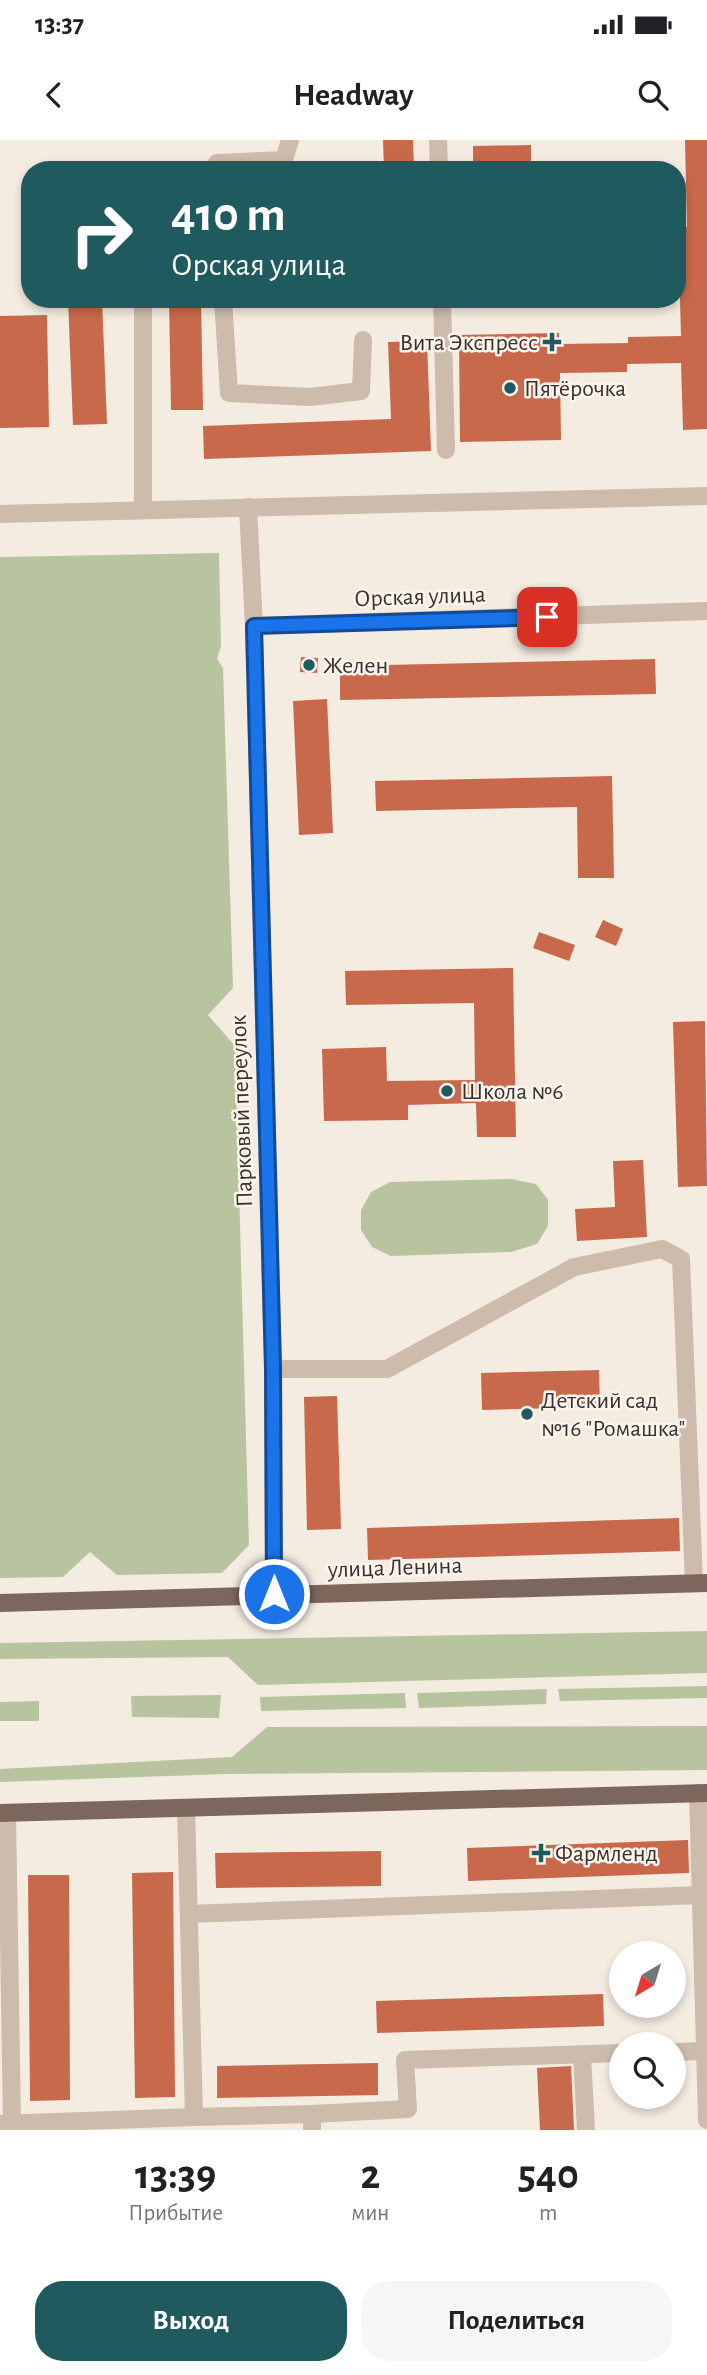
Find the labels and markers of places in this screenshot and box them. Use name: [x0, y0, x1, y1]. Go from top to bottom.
place label: Вита Экспресс: [399, 331, 538, 355]
marker: Вита Экспресс: [544, 334, 560, 350]
place label: Пятёрочка: [524, 377, 626, 401]
marker: Пятёрочка: [502, 380, 518, 396]
pin: [517, 587, 577, 647]
place label: Желен: [323, 654, 388, 678]
marker: Желен: [301, 657, 317, 673]
place label: Школа №6: [461, 1080, 564, 1104]
marker: Школа №6: [439, 1083, 455, 1099]
place label: Детский сад №16 "Ромашка": [541, 1389, 685, 1441]
marker: Детский сад №16 "Ромашка": [519, 1406, 535, 1422]
place label: Фармленд: [555, 1842, 658, 1866]
marker: Фармленд: [533, 1845, 549, 1861]

